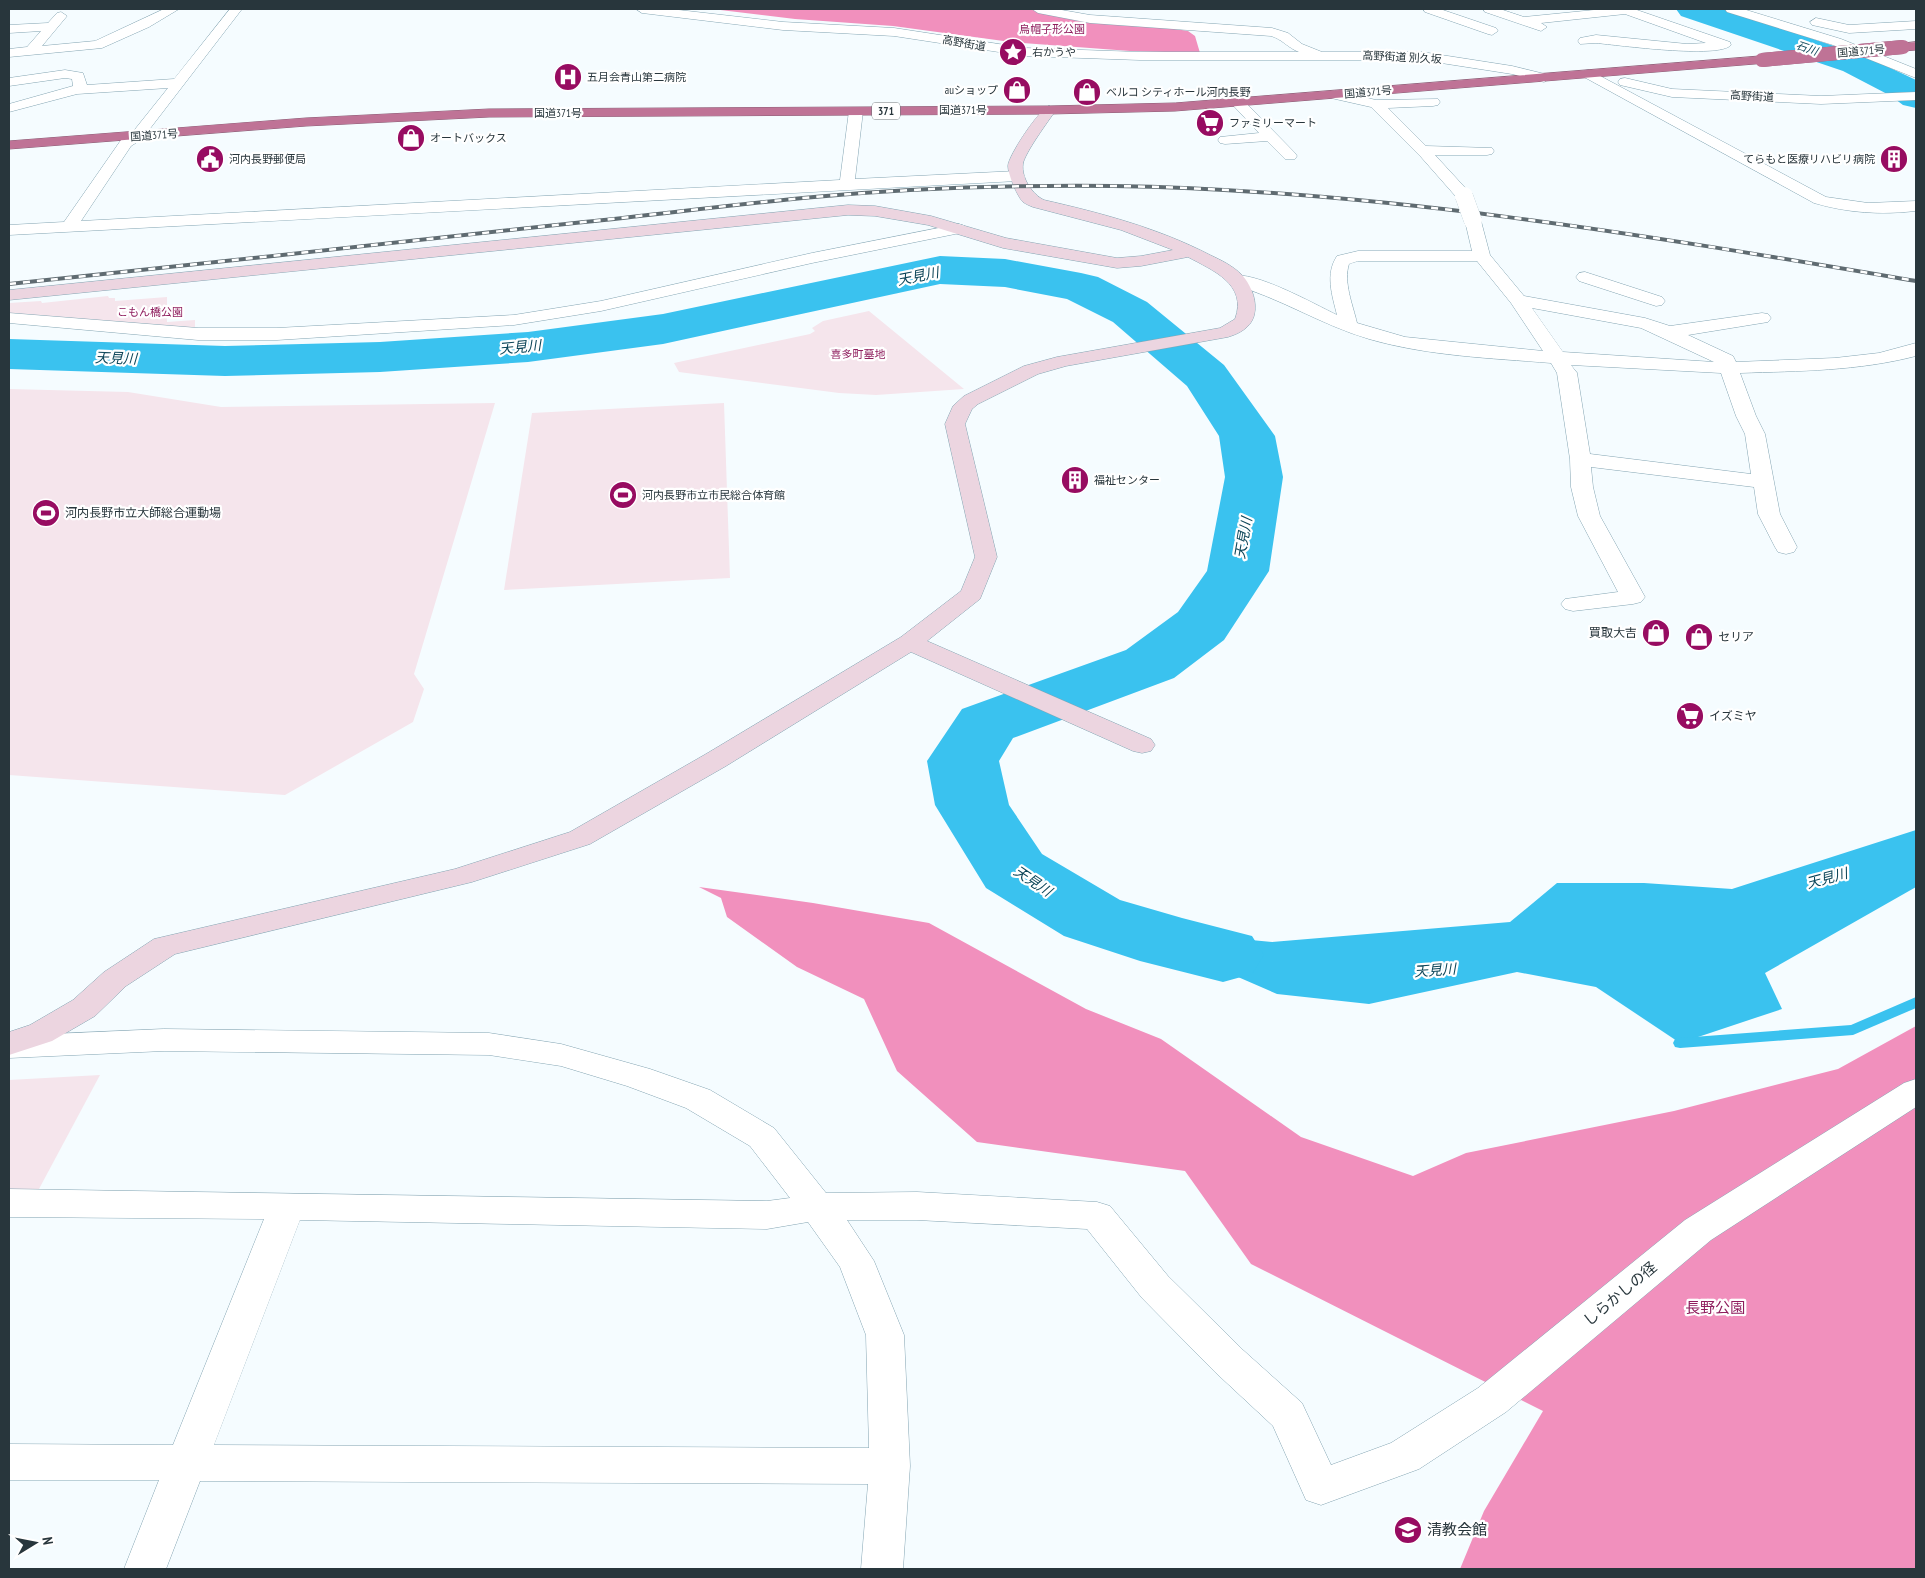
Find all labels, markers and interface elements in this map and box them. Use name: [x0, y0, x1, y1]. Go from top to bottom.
park label: 烏帽子形公園: [1019, 22, 1085, 36]
street label: 高野街道: [941, 32, 987, 54]
place icon: 右かうや: [998, 37, 1028, 67]
water label: 石川: [1794, 38, 1821, 59]
street label: 国道371号: [1837, 42, 1885, 60]
place label: 右かうや: [1032, 45, 1076, 59]
street label: 高野街道 別久坂: [1362, 48, 1442, 66]
hospital icon: 五月会青山第二病院: [553, 62, 583, 92]
place label: 五月会青山第二病院: [587, 70, 686, 84]
shop icon: auショップ: [1002, 75, 1032, 105]
shop icon: ベルコ シティホール河内長野: [1072, 77, 1102, 107]
place label: auショップ: [945, 83, 998, 97]
street label: 国道371号: [1344, 83, 1392, 101]
place label: ベルコ シティホール河内長野: [1106, 85, 1250, 99]
street label: 高野街道: [1730, 88, 1774, 104]
road number: 371: [872, 102, 900, 120]
street label: 国道371号: [939, 103, 987, 117]
street label: 国道371号: [534, 106, 582, 120]
supermarket icon: ファミリーマート: [1195, 108, 1225, 138]
place label: ファミリーマート: [1229, 116, 1317, 130]
shop icon: オートバックス: [396, 123, 426, 153]
street label: 国道371号: [130, 126, 178, 144]
place label: オートバックス: [430, 131, 507, 145]
public building icon: 河内長野郵便局: [195, 144, 225, 174]
building icon: てらもと医療リハビリ病院: [1879, 144, 1909, 174]
place label: 河内長野郵便局: [229, 152, 306, 166]
place label: てらもと医療リハビリ病院: [1743, 152, 1875, 166]
water label: 天見川: [896, 263, 942, 289]
park label: こもん橋公園: [117, 305, 183, 319]
water label: 天見川: [498, 336, 544, 358]
park label: 喜多町墓地: [831, 347, 886, 361]
water label: 天見川: [95, 348, 139, 368]
building icon: 福祉センター: [1060, 465, 1090, 495]
place label: 福祉センター: [1094, 473, 1160, 487]
sports icon: 河内長野市立市民総合体育館: [608, 480, 638, 510]
place label: 河内長野市立市民総合体育館: [642, 488, 785, 502]
sports icon: 河内長野市立大師総合運動場: [31, 498, 61, 528]
place label: 河内長野市立大師総合運動場: [65, 505, 221, 520]
water label: 天見川: [1230, 514, 1256, 560]
shop icon: 買取大吉: [1641, 618, 1671, 648]
shop icon: セリア: [1684, 622, 1714, 652]
place label: 買取大吉: [1589, 625, 1637, 640]
place label: セリア: [1718, 629, 1754, 644]
supermarket icon: イズミヤ: [1675, 701, 1705, 731]
place label: イズミヤ: [1709, 708, 1757, 723]
water label: 天見川: [1011, 862, 1057, 901]
water label: 天見川: [1804, 863, 1852, 892]
water label: 天見川: [1413, 959, 1459, 980]
street label: しらかしの径: [1579, 1257, 1660, 1330]
park label: 長野公園: [1685, 1298, 1745, 1317]
school or university icon: 清教会館: [1393, 1515, 1423, 1545]
north arrow: [10, 1518, 60, 1568]
place label: 清教会館: [1427, 1520, 1487, 1539]
text: N: [38, 1535, 57, 1546]

